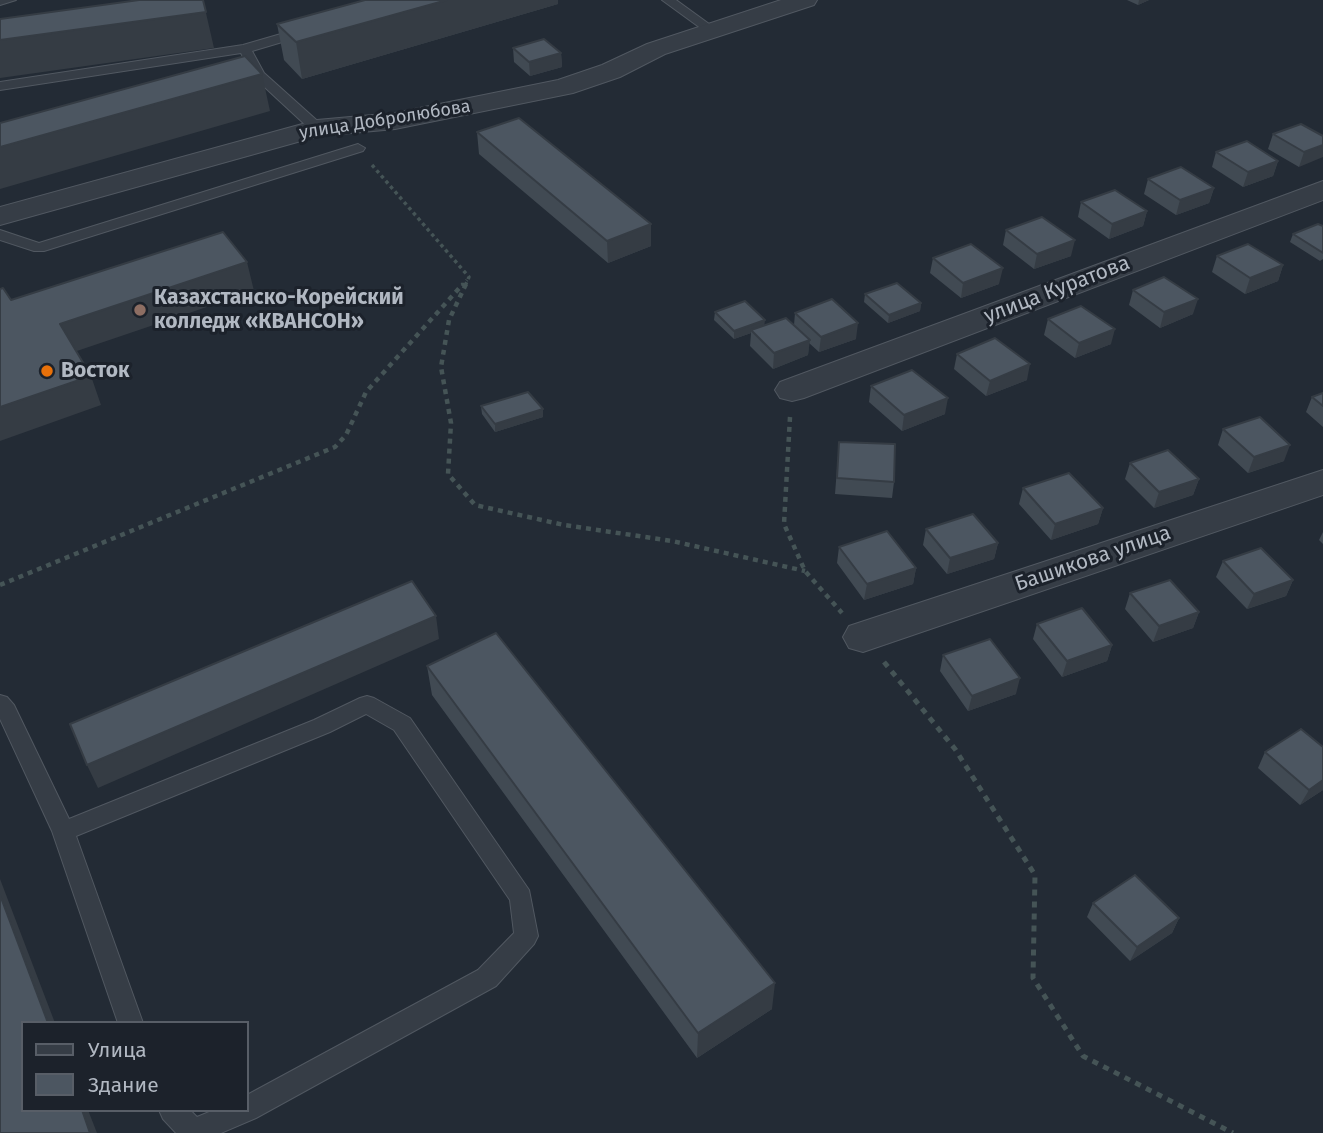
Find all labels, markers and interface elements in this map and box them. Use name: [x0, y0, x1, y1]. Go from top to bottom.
street label: улица Добролюбова: [298, 96, 472, 144]
street label: улица Куратова: [981, 251, 1133, 329]
place label: Казахстанско-Корейский колледж «КВАНСОН»: [154, 285, 404, 335]
marker: Казахстанско-Корейский колледж «КВАНСОН»: [132, 302, 148, 318]
place label: Восток: [61, 358, 129, 384]
marker: Восток: [39, 363, 55, 379]
street label: Башикова улица: [1012, 521, 1174, 597]
legend: [21, 1021, 248, 1112]
text: Улица: [88, 1037, 147, 1063]
text: Здание: [88, 1072, 159, 1098]

